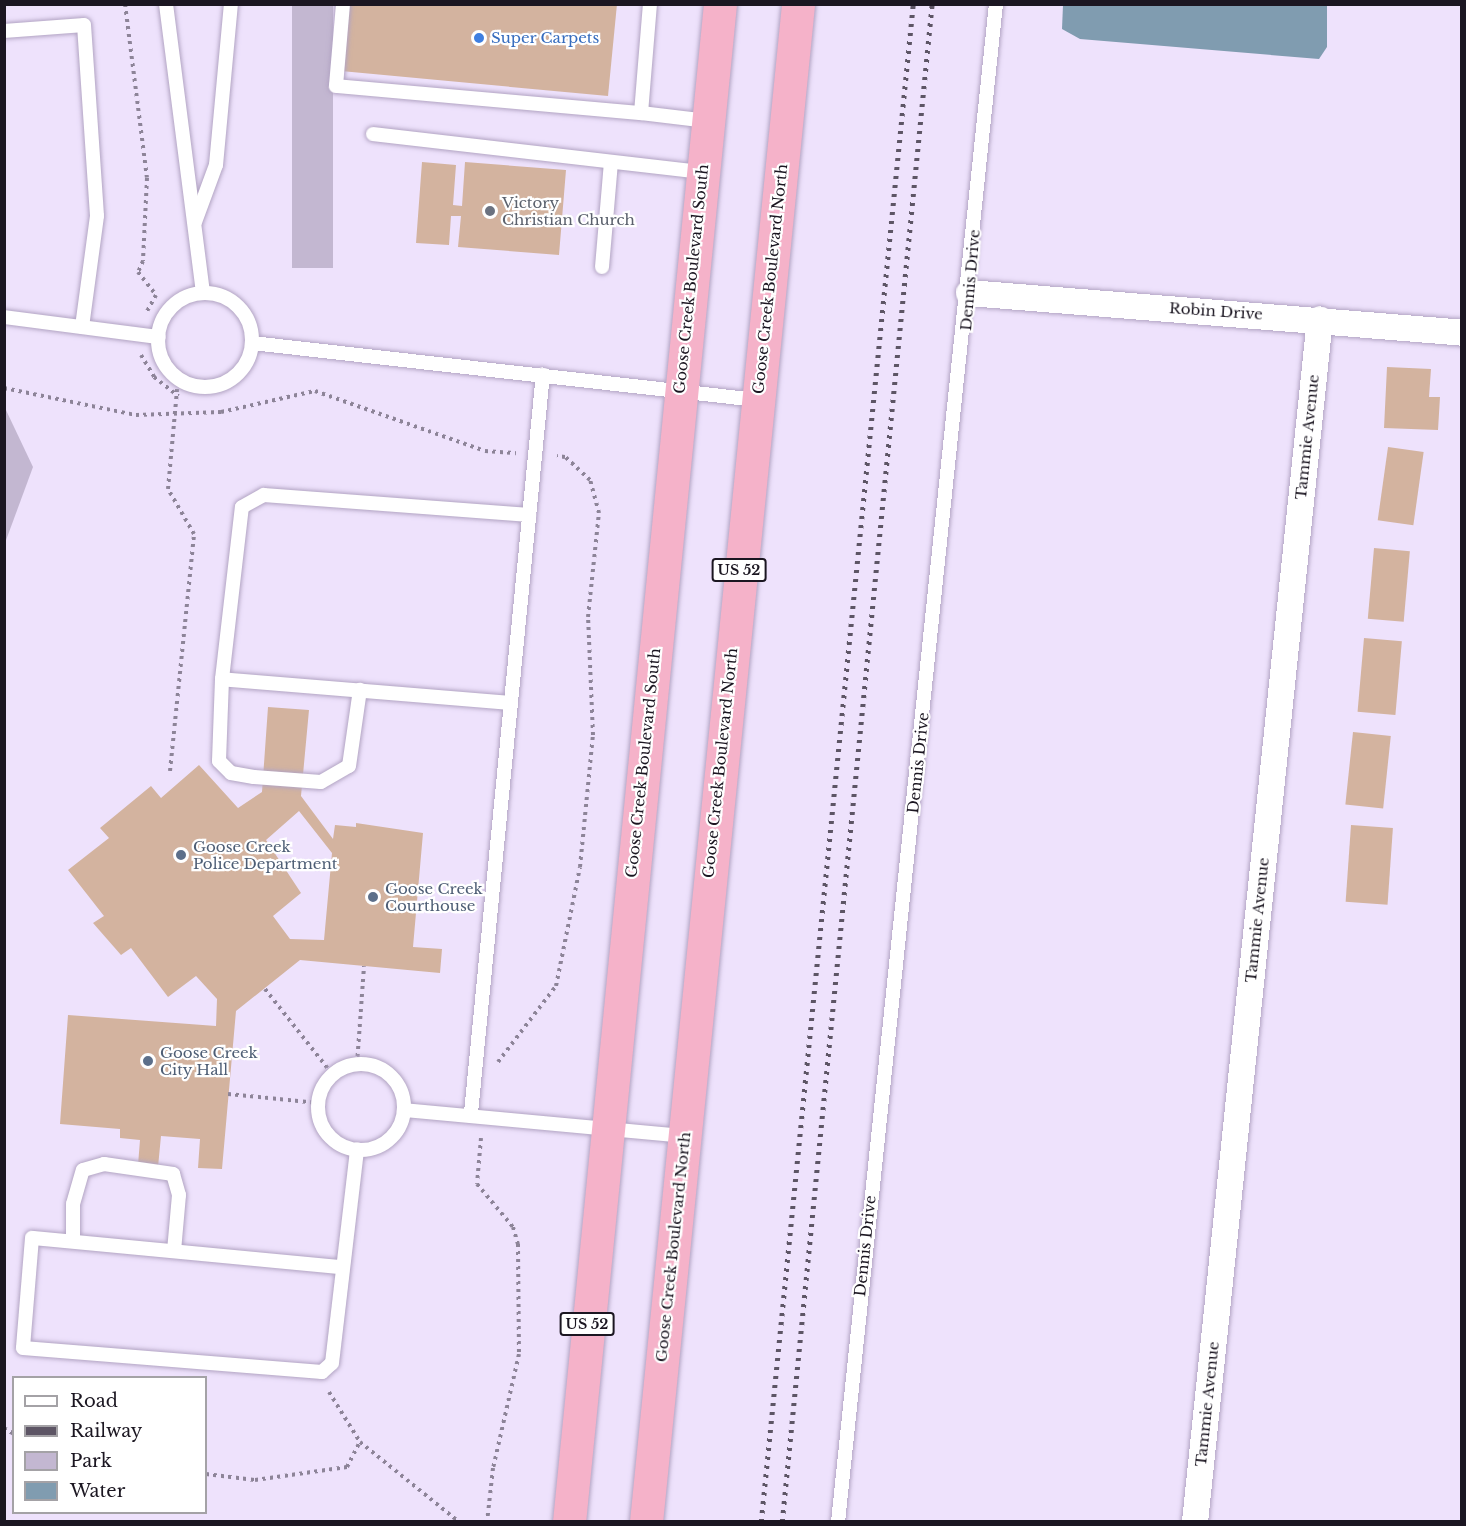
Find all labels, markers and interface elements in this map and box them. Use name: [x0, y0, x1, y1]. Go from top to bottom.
place label: Super Carpets: [491, 29, 600, 47]
marker: Super Carpets: [472, 31, 486, 45]
street label: Goose Creek Boulevard South: [670, 163, 712, 395]
street label: Goose Creek Boulevard North: [749, 163, 791, 395]
place label: Victory Christian Church: [502, 193, 635, 228]
marker: Victory Christian Church: [483, 204, 497, 218]
street label: Dennis Drive: [957, 229, 983, 331]
street label: Robin Drive: [1169, 299, 1263, 323]
street label: Tammie Avenue: [1291, 373, 1323, 501]
road number: US 52: [710, 559, 768, 581]
street label: Goose Creek Boulevard South: [622, 647, 664, 879]
street label: Goose Creek Boulevard North: [699, 647, 741, 879]
street label: Dennis Drive: [904, 712, 932, 814]
place label: Goose Creek Police Department: [193, 837, 337, 872]
marker: Goose Creek Police Department: [174, 848, 188, 862]
street label: Tammie Avenue: [1241, 856, 1273, 984]
place label: Goose Creek Courthouse: [385, 879, 483, 914]
marker: Goose Creek Courthouse: [366, 890, 380, 904]
place label: Goose Creek City Hall: [160, 1043, 258, 1078]
marker: Goose Creek City Hall: [141, 1054, 155, 1068]
street label: Goose Creek Boulevard North: [652, 1131, 694, 1363]
street label: Dennis Drive: [851, 1195, 879, 1297]
road number: US 52: [558, 1313, 616, 1335]
street label: Tammie Avenue: [1191, 1340, 1223, 1468]
legend: [12, 1376, 207, 1514]
text: Road: [70, 1390, 118, 1412]
text: Railway: [70, 1420, 142, 1442]
text: Park: [70, 1450, 112, 1472]
text: Water: [70, 1480, 125, 1502]

